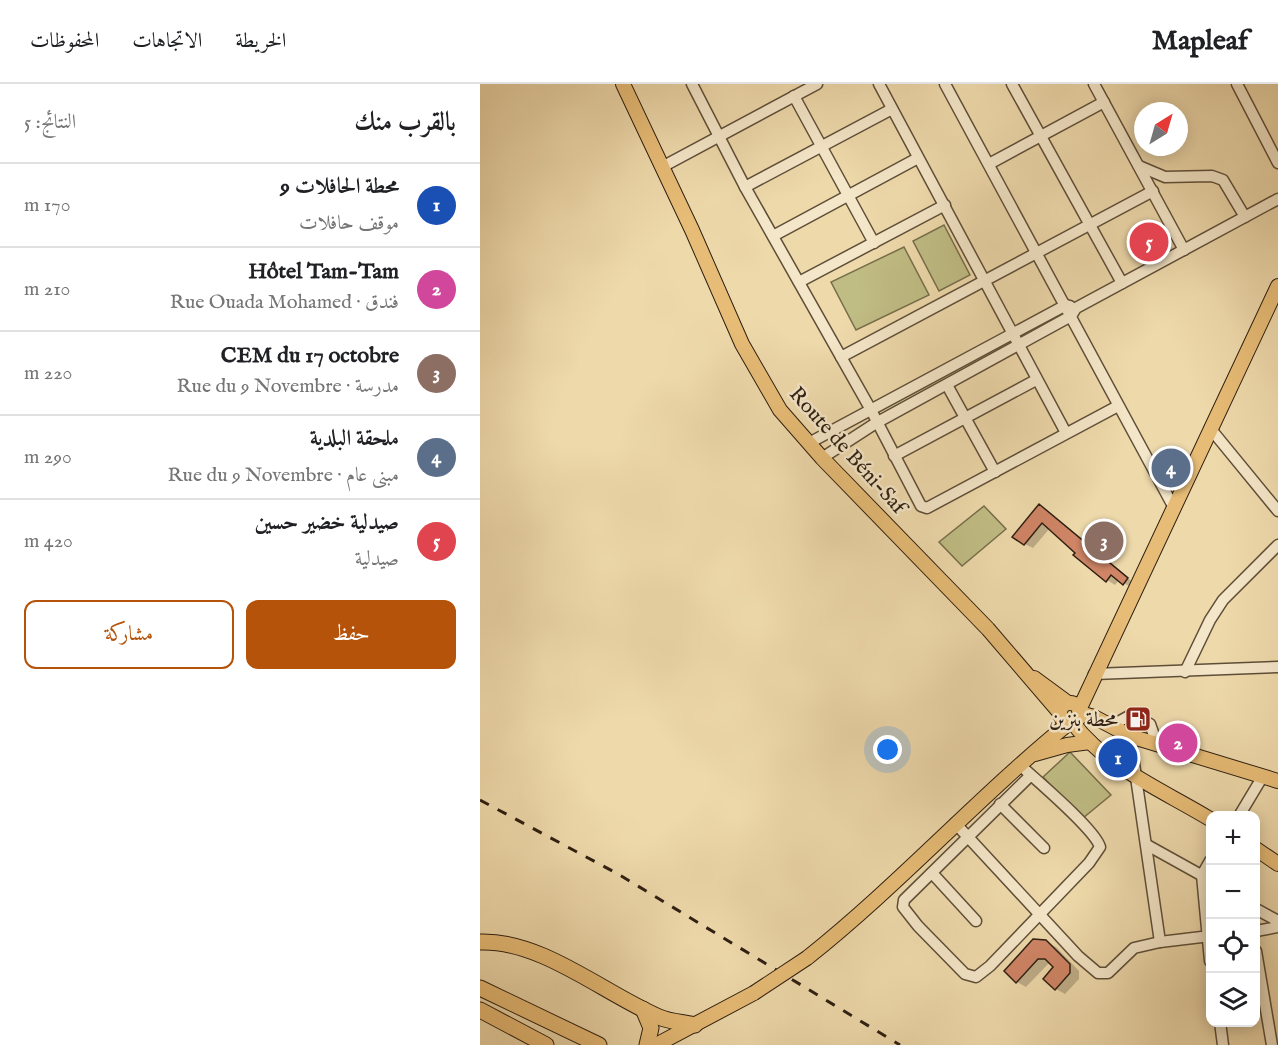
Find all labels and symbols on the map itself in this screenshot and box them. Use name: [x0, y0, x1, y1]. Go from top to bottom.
north arrow: [1134, 102, 1188, 156]
pin: 5: [1130, 220, 1168, 264]
street label: Route de Béni-Saf: [783, 382, 914, 523]
pin: 4: [1152, 446, 1190, 490]
pin: 3: [1084, 518, 1124, 564]
fuel station icon: محطة بنزين: [1123, 704, 1153, 734]
place label: محطة بنزين: [1049, 707, 1118, 734]
pin: 2: [1158, 720, 1198, 766]
your location: [873, 735, 902, 764]
pin: 1: [1098, 736, 1138, 780]

